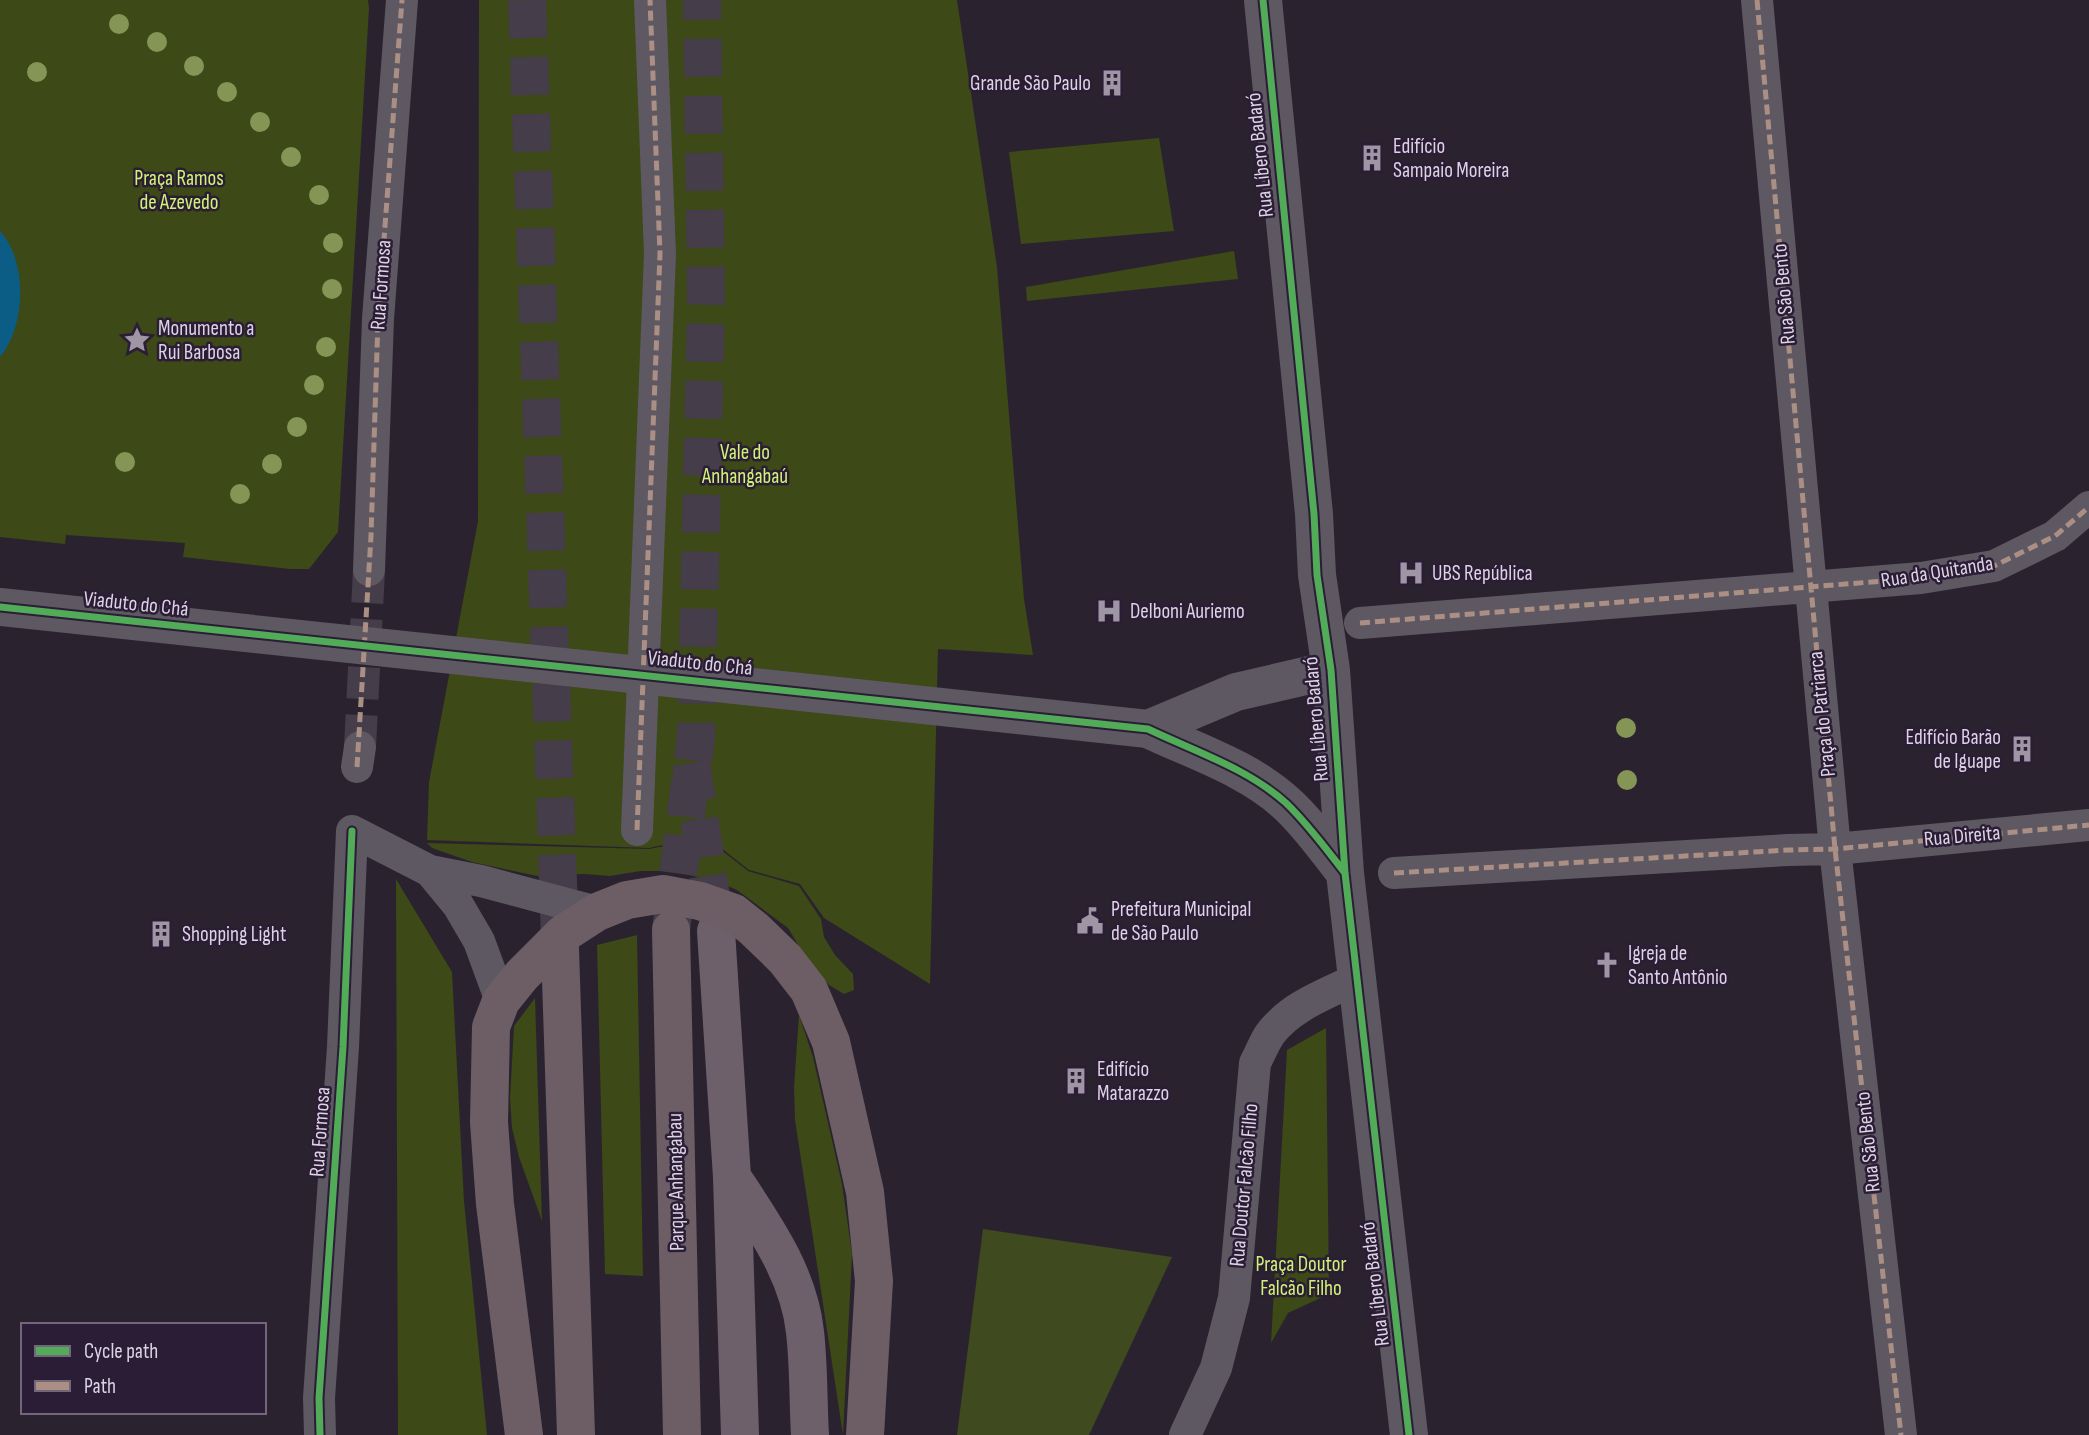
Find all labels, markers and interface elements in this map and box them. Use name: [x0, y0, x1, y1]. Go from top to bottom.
building icon: Grande São Paulo: [1097, 68, 1127, 98]
place label: Grande São Paulo: [970, 71, 1091, 96]
street label: Rua Líbero Badaró: [1241, 91, 1279, 219]
place label: Edifício Sampaio Moreira: [1393, 134, 1509, 183]
building icon: Edifício Sampaio Moreira: [1357, 143, 1387, 173]
park label: Praça Ramos de Azevedo: [134, 166, 224, 215]
street label: Rua Formosa: [365, 239, 397, 331]
street label: Rua São Bento: [1767, 243, 1801, 345]
place label: Monumento a Rui Barbosa: [158, 316, 254, 365]
place icon: Monumento a Rui Barbosa: [122, 325, 152, 355]
park label: Vale do Anhangabaú: [701, 440, 788, 489]
street label: Rua da Quitanda: [1879, 551, 1995, 593]
hospital icon: UBS República: [1396, 558, 1426, 588]
place label: UBS República: [1432, 561, 1533, 586]
street label: Viaduto do Chá: [82, 586, 190, 622]
hospital icon: Delboni Auriemo: [1094, 596, 1124, 626]
place label: Delboni Auriemo: [1130, 599, 1245, 624]
street label: Viaduto do Chá: [646, 645, 754, 681]
street label: Praça do Patriarca: [1803, 650, 1841, 778]
street label: Rua Líbero Badaró: [1298, 656, 1334, 782]
place label: Edifício Barão de Iguape: [1905, 725, 2001, 774]
building icon: Edifício Barão de Iguape: [2007, 734, 2037, 764]
street label: Rua Direita: [1923, 820, 2001, 852]
place label: Prefeitura Municipal de São Paulo: [1111, 897, 1251, 946]
public building icon: Prefeitura Municipal de São Paulo: [1075, 906, 1105, 936]
building icon: Shopping Light: [146, 919, 176, 949]
place label: Shopping Light: [182, 922, 286, 947]
place label: Igreja de Santo Antônio: [1628, 941, 1728, 990]
church icon: Igreja de Santo Antônio: [1592, 950, 1622, 980]
place label: Edifício Matarazzo: [1097, 1057, 1169, 1106]
building icon: Edifício Matarazzo: [1061, 1066, 1091, 1096]
street label: Rua Formosa: [304, 1086, 336, 1178]
street label: Rua São Bento: [1850, 1091, 1886, 1193]
street label: Rua Doutor Falcão Filho: [1224, 1102, 1264, 1268]
street label: Parque Anhangabau: [662, 1113, 690, 1251]
street label: Rua Líbero Badaró: [1355, 1220, 1395, 1348]
park label: Praça Doutor Falcão Filho: [1256, 1252, 1347, 1301]
legend: [21, 1323, 266, 1414]
text: Cycle path: [84, 1339, 158, 1364]
text: Path: [84, 1374, 116, 1399]

